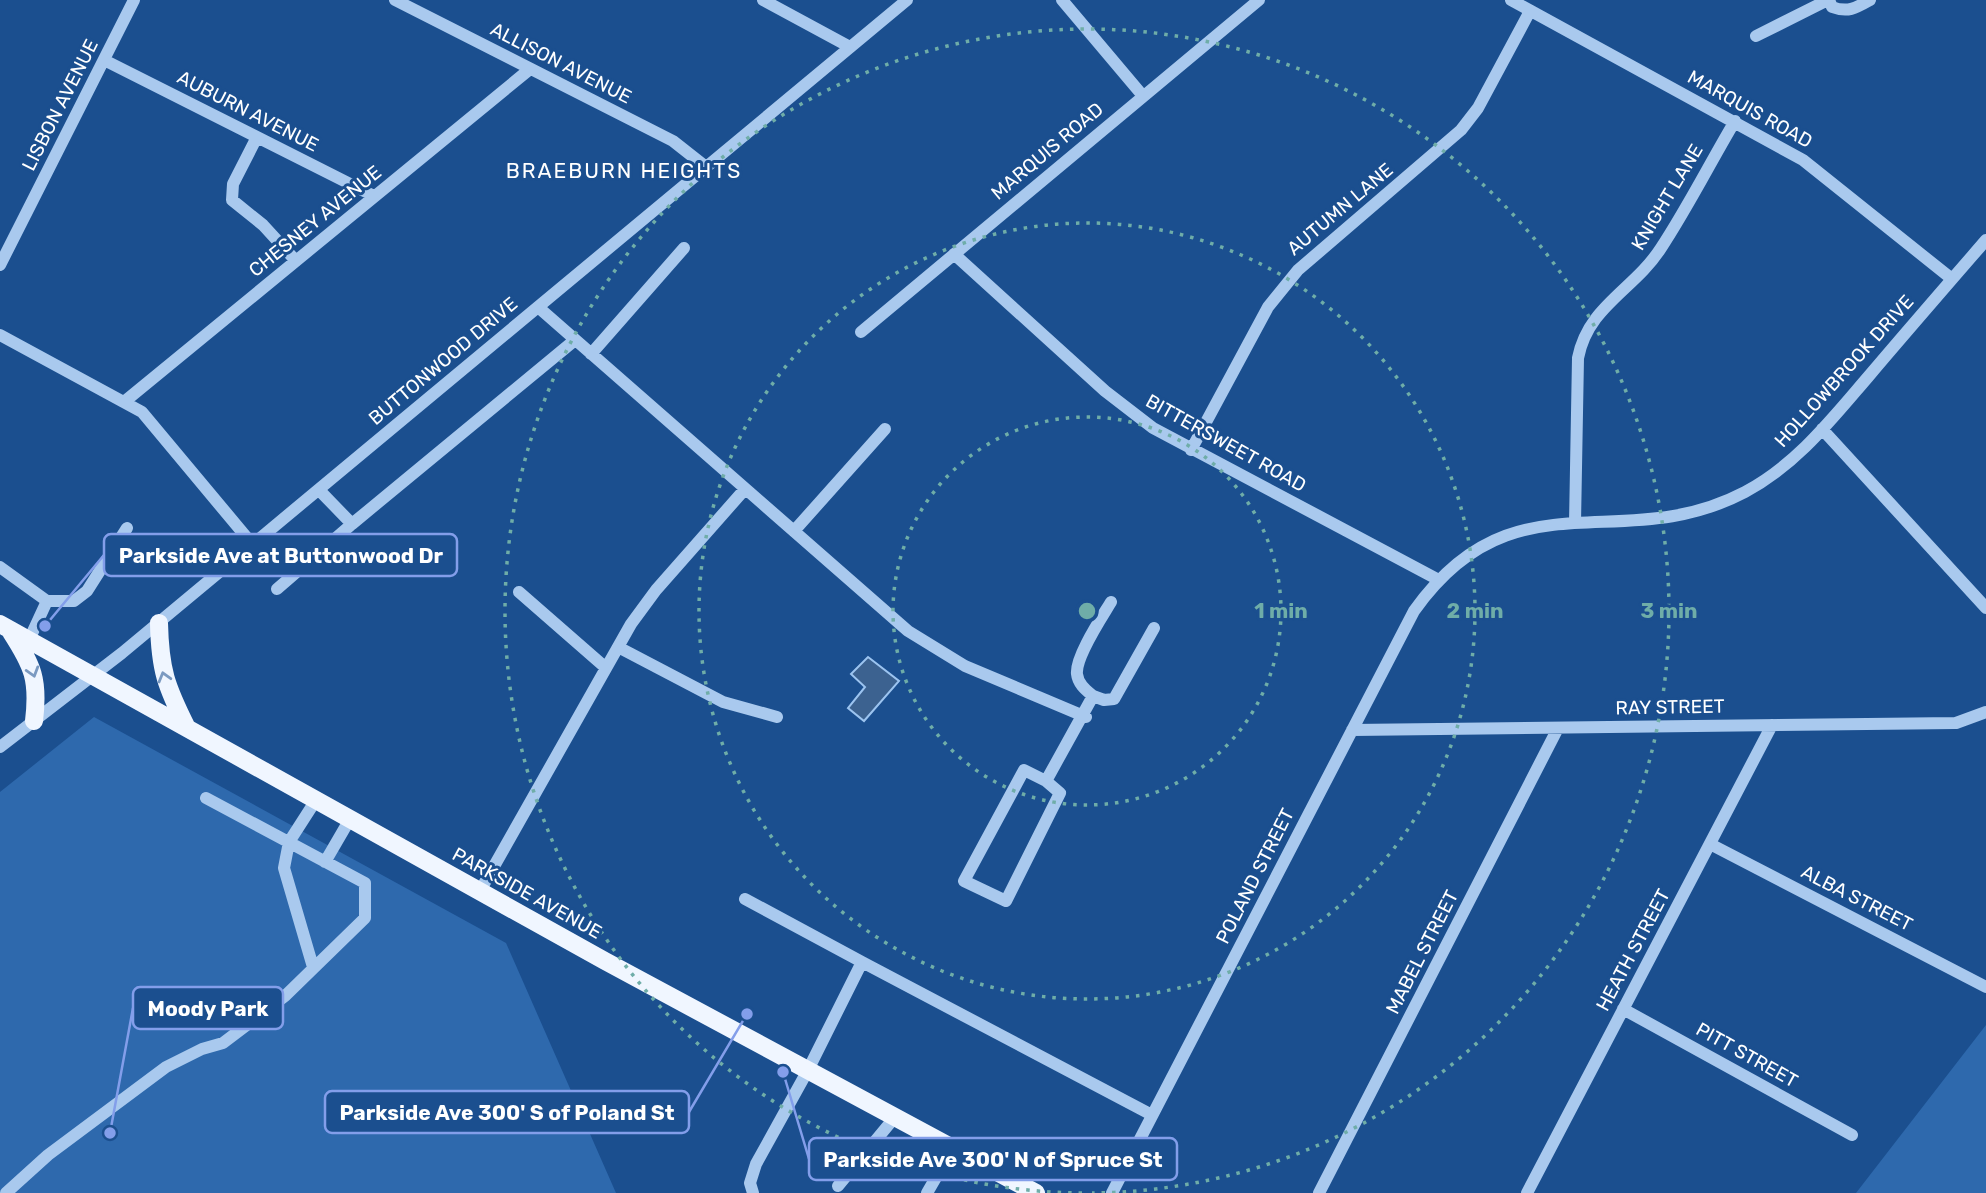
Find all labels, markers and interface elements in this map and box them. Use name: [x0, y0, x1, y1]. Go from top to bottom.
street label: ALLISON AVENUE: [487, 18, 635, 108]
street label: LISBON AVENUE: [17, 35, 103, 175]
street label: AUBURN AVENUE: [174, 65, 322, 157]
street label: MARQUIS ROAD: [1684, 65, 1816, 153]
street label: MARQUIS ROAD: [986, 98, 1108, 204]
street label: KNIGHT LANE: [1626, 140, 1708, 254]
district label: BRAEBURN HEIGHTS: [506, 158, 742, 183]
street label: AUTUMN LANE: [1282, 158, 1398, 260]
street label: CHESNEY AVENUE: [244, 160, 386, 282]
street label: HOLLOWBROOK DRIVE: [1770, 290, 1918, 452]
street label: BUTTONWOOD DRIVE: [364, 292, 522, 430]
street label: BITTERSWEET ROAD: [1142, 389, 1310, 497]
callout: Parkside Ave at Buttonwood Dr: [104, 534, 457, 576]
text: Parkside Ave at Buttonwood Dr: [119, 543, 444, 568]
text: 1 min: [1254, 598, 1308, 623]
text: 2 min: [1447, 598, 1503, 623]
text: 3 min: [1640, 598, 1698, 623]
centre of rings: [1075, 599, 1099, 623]
one-way arrow: [24, 666, 39, 678]
one-way arrow: [158, 672, 173, 684]
street label: RAY STREET: [1615, 695, 1725, 719]
street label: POLAND STREET: [1211, 805, 1299, 947]
street label: PARKSIDE AVENUE: [448, 842, 606, 944]
street label: ALBA STREET: [1797, 860, 1917, 936]
street label: HEATH STREET: [1591, 885, 1675, 1015]
street label: MABEL STREET: [1381, 886, 1463, 1018]
callout: Moody Park: [133, 987, 283, 1029]
text: Moody Park: [148, 996, 269, 1021]
street label: PITT STREET: [1692, 1018, 1802, 1092]
callout: Parkside Ave 300' S of Poland St: [325, 1091, 689, 1133]
text: Parkside Ave 300' S of Poland St: [339, 1100, 675, 1125]
callout: Parkside Ave 300' N of Spruce St: [809, 1138, 1177, 1180]
text: Parkside Ave 300' N of Spruce St: [823, 1147, 1163, 1172]

